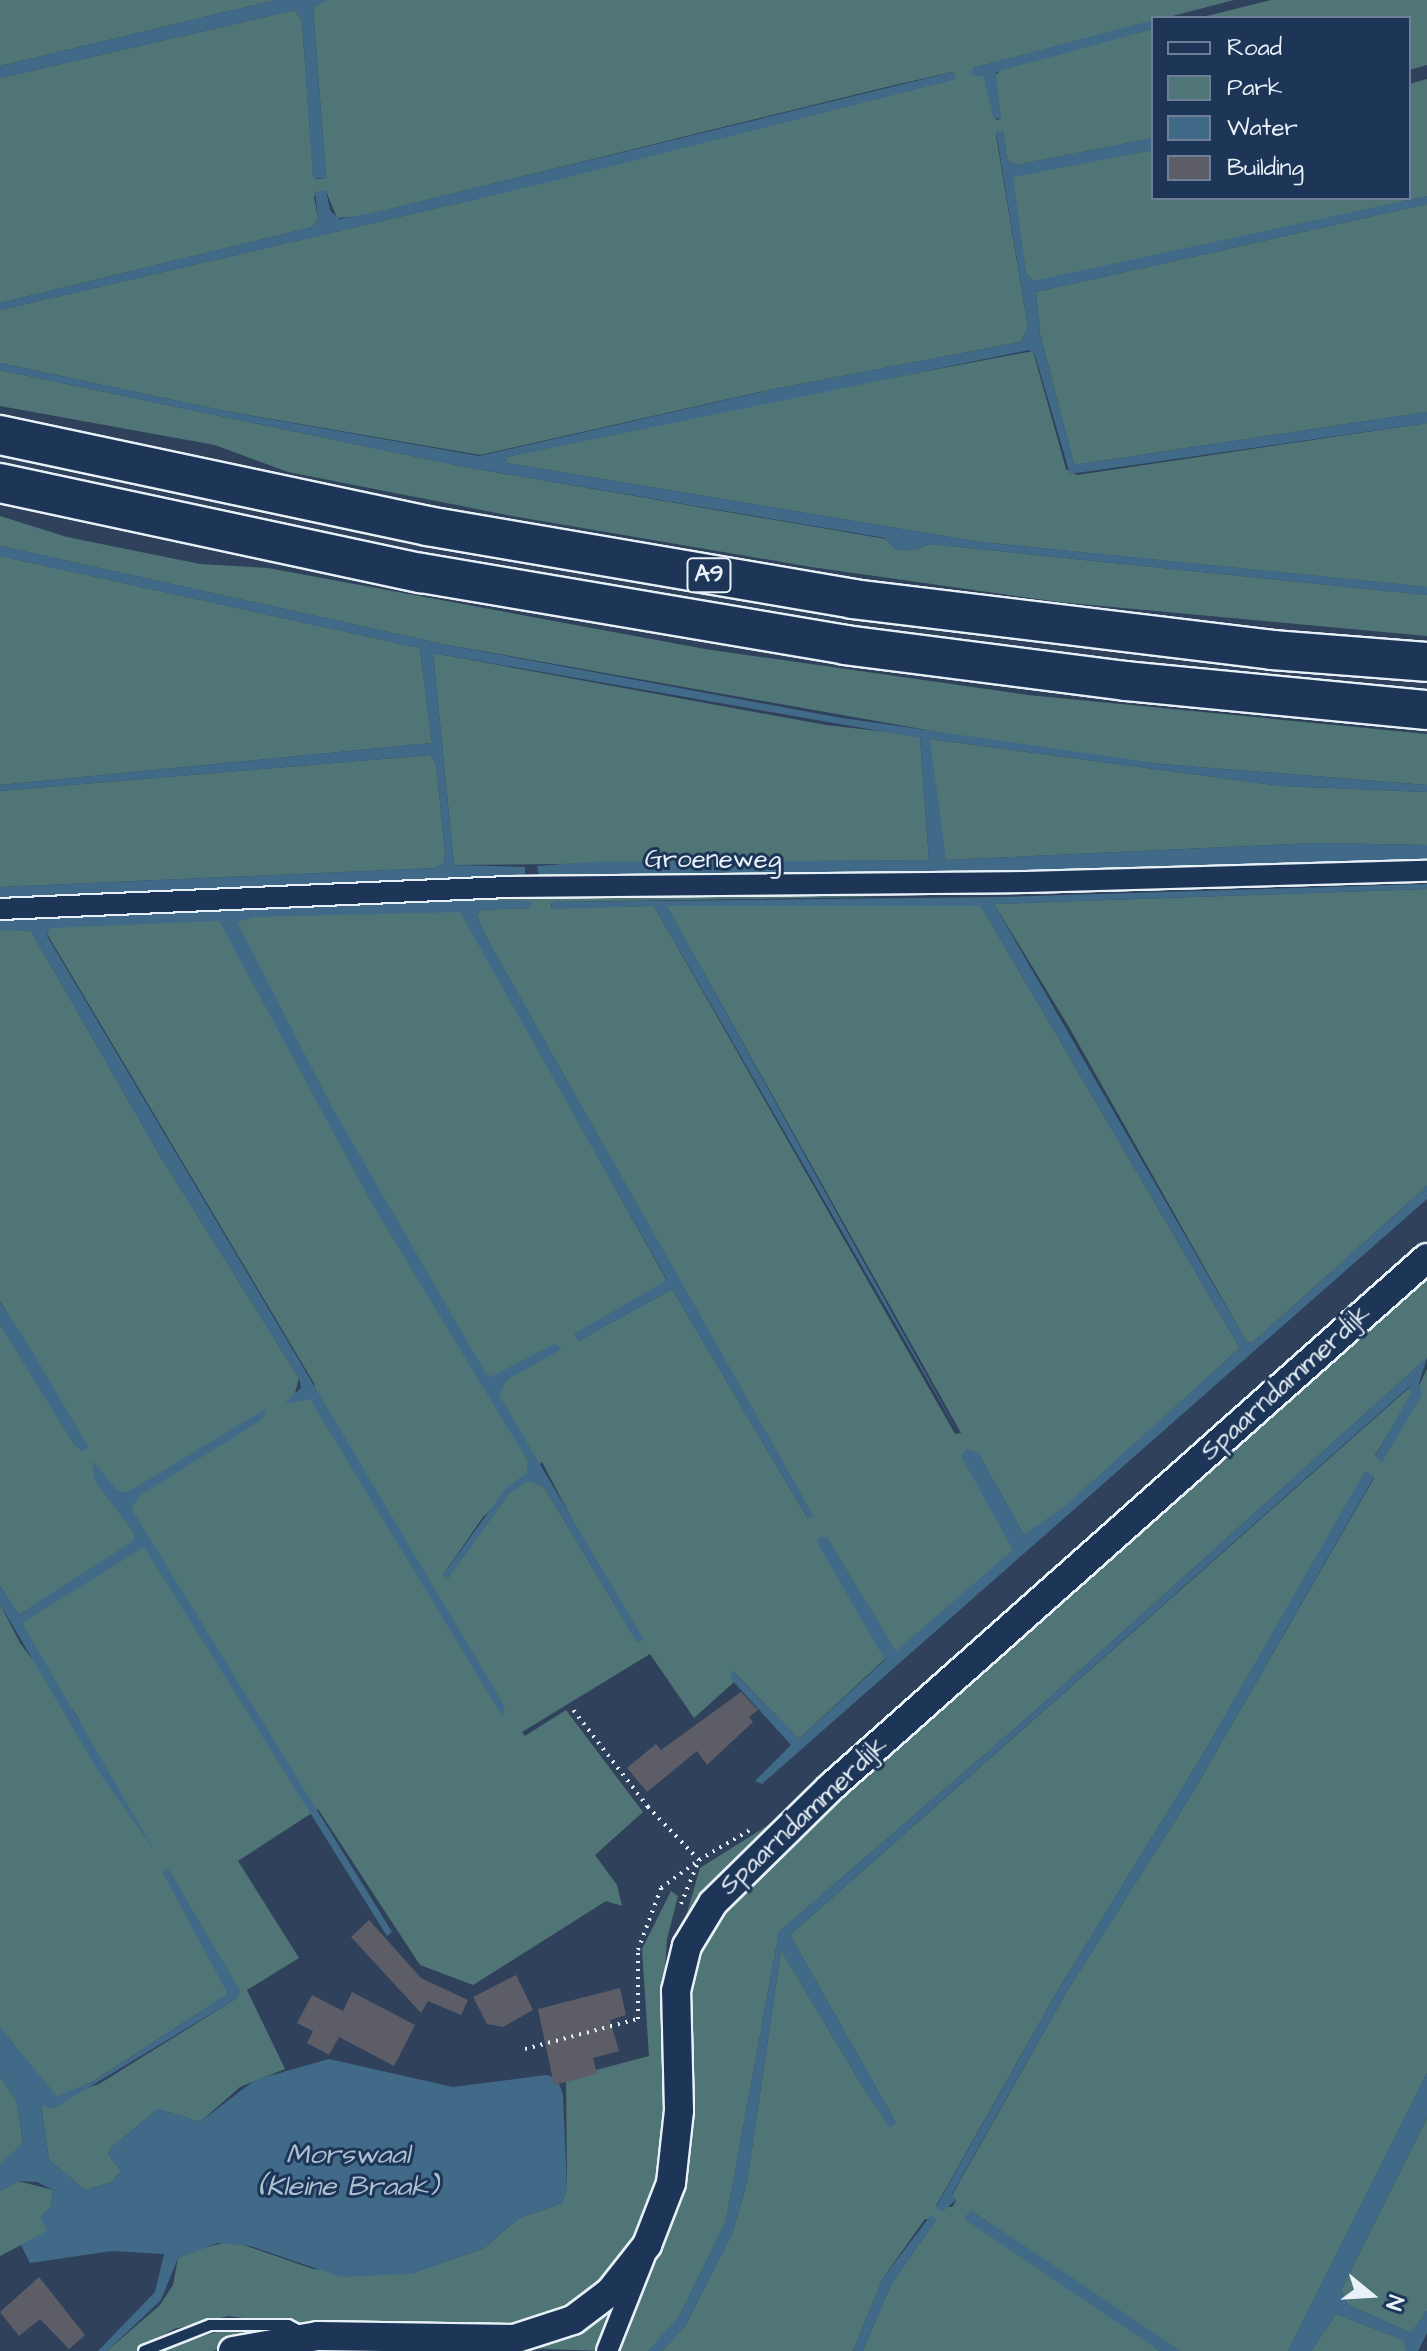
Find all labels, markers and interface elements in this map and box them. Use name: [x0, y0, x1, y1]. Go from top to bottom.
legend: [1151, 16, 1411, 200]
text: Road: [1227, 31, 1282, 65]
text: Park: [1227, 71, 1283, 105]
text: Water: [1227, 111, 1298, 145]
text: Building: [1227, 151, 1304, 185]
road number: A9: [685, 555, 733, 595]
street label: Groeneweg: [645, 844, 781, 876]
street label: Spaarndammerdijk: [1194, 1298, 1378, 1468]
street label: Spaarndammerdijk: [714, 1730, 894, 1902]
water label: Morswaal (Kleine Braak): [258, 2138, 438, 2204]
north arrow: [1331, 2255, 1411, 2335]
text: N: [1377, 2291, 1411, 2314]

